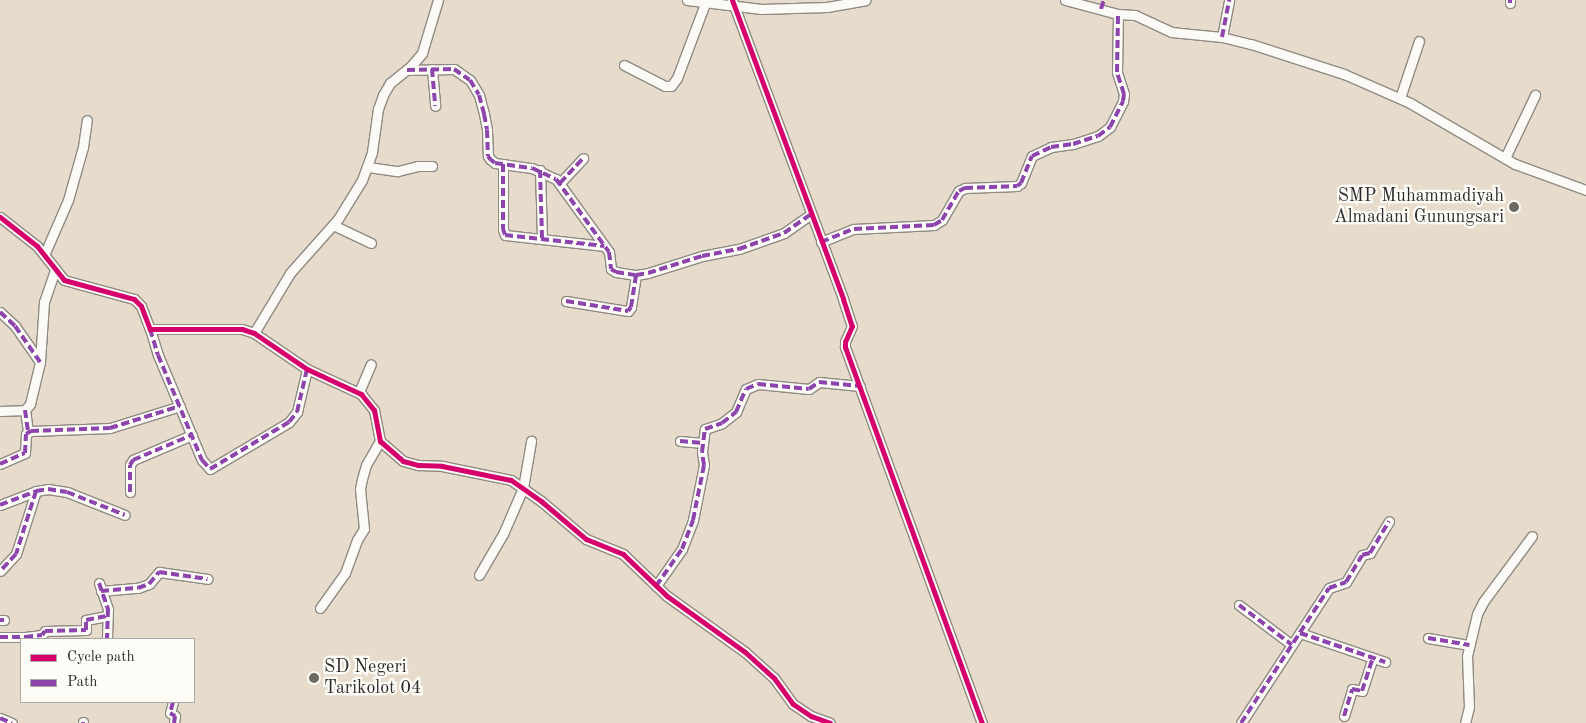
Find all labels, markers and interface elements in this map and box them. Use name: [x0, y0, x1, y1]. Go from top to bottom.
place label: SMP Muhammadiyah Almadani Gunungsari: [1334, 186, 1504, 228]
marker: SMP Muhammadiyah Almadani Gunungsari: [1508, 201, 1520, 213]
legend: [20, 638, 195, 703]
text: Cycle path: [67, 650, 135, 665]
place label: SD Negeri Tarikolot 04: [324, 657, 421, 700]
marker: SD Negeri Tarikolot 04: [308, 672, 320, 684]
text: Path: [67, 675, 97, 690]

